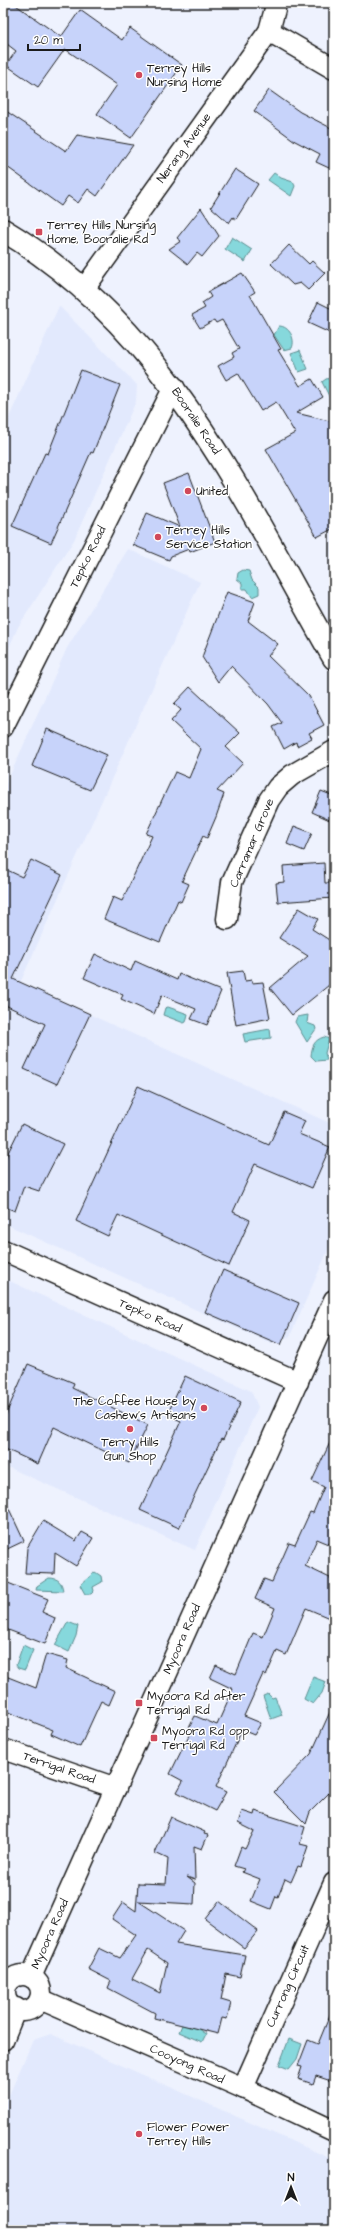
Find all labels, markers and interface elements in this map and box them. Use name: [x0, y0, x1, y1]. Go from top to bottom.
scale bar: [28, 26, 80, 52]
text: 20 m: [34, 32, 63, 49]
place label: Terrey Hills Nursing Home: [147, 60, 222, 92]
marker: Terrey Hills Nursing Home: [134, 70, 144, 80]
street label: Nerang Avenue: [153, 109, 216, 187]
place label: Terrey Hills Nursing Home, Booralie Rd: [47, 217, 156, 248]
marker: Terrey Hills Nursing Home, Booralie Rd: [34, 227, 44, 237]
street label: Booralie Road: [167, 384, 225, 458]
place label: United: [196, 483, 228, 500]
marker: United: [183, 486, 193, 496]
place label: Terrey Hills Service Station: [166, 522, 252, 553]
street label: Tepko Road: [66, 523, 110, 591]
marker: Terrey Hills Service Station: [153, 532, 163, 542]
street label: Carramar Grove: [226, 795, 279, 890]
street label: Tepko Road: [116, 1295, 184, 1337]
place label: The Coffee House by Cashew's Artisans: [73, 1393, 196, 1424]
marker: The Coffee House by Cashew's Artisans: [199, 1403, 209, 1413]
marker: Terry Hills Gun Shop: [125, 1424, 135, 1434]
place label: Terry Hills Gun Shop: [101, 1434, 159, 1465]
street label: Myoora Road: [159, 1601, 206, 1677]
place label: Myoora Rd after Terrigal Rd: [147, 1688, 246, 1720]
marker: Myoora Rd after Terrigal Rd: [134, 1698, 144, 1708]
place label: Myoora Rd opp Terrigal Rd: [162, 1723, 249, 1755]
marker: Myoora Rd opp Terrigal Rd: [149, 1733, 159, 1743]
street label: Terrigal Road: [20, 1748, 97, 1789]
street label: Myoora Road: [27, 1896, 74, 1972]
street label: Currong Circuit: [262, 1942, 315, 2030]
street label: Cooyong Road: [147, 2040, 227, 2089]
place label: Flower Power Terrey Hills: [147, 2119, 229, 2151]
marker: Flower Power Terrey Hills: [134, 2129, 144, 2139]
north arrow: [271, 2167, 311, 2207]
text: N: [288, 2170, 295, 2185]

